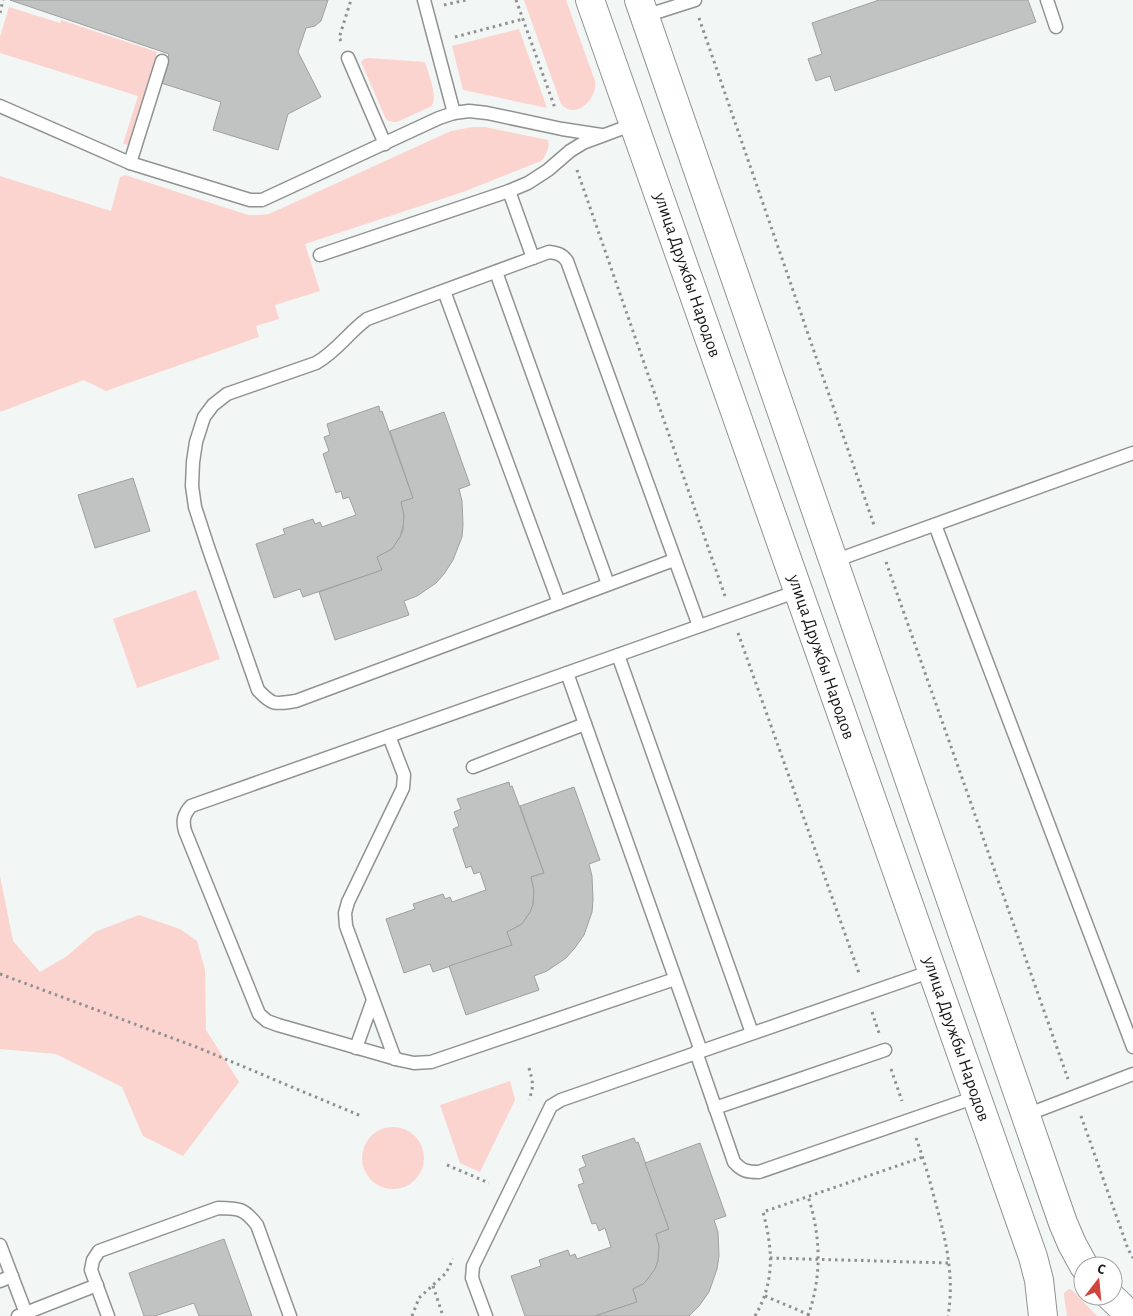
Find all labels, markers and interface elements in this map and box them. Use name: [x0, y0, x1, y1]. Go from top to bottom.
street label: улица Дружбы Народов: [650, 189, 725, 360]
street label: улица Дружбы Народов: [784, 571, 859, 742]
street label: улица Дружбы Народов: [919, 953, 994, 1124]
north arrow: [1073, 1256, 1123, 1306]
text: С: [1096, 1262, 1107, 1277]

